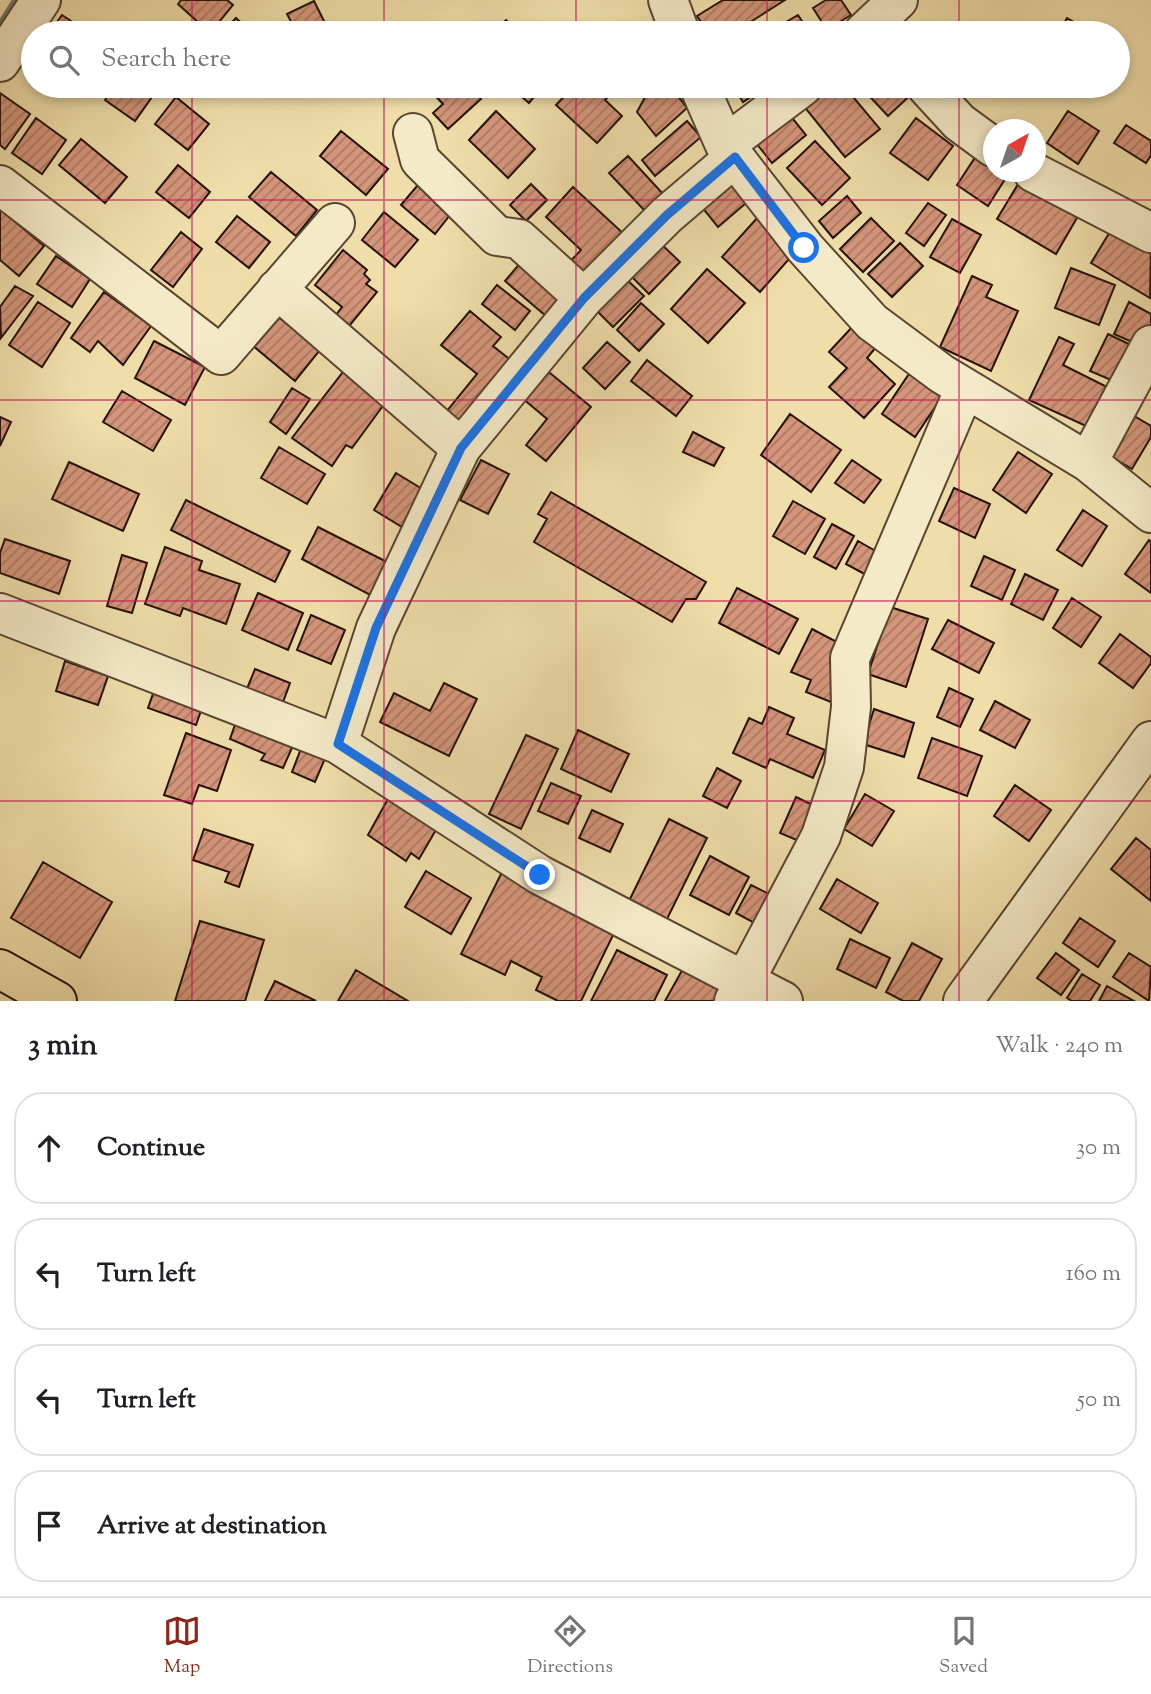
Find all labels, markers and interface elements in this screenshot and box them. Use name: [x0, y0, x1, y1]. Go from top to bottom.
search box: [21, 21, 1130, 98]
icon: search: [45, 41, 83, 79]
text: Search here: [101, 41, 231, 78]
north arrow: [983, 119, 1046, 182]
route start: [788, 232, 819, 263]
route end: [524, 859, 555, 890]
text: 3 min: [28, 1025, 98, 1068]
text: Walk · 240 m: [995, 1030, 1123, 1063]
icon: ahead: [30, 1129, 68, 1167]
text: Continue: [97, 1130, 205, 1167]
text: 30 m: [1076, 1132, 1121, 1165]
icon: left: [30, 1255, 68, 1293]
text: Turn left: [97, 1256, 196, 1293]
text: 160 m: [1066, 1258, 1121, 1291]
icon: left: [30, 1381, 68, 1419]
text: Turn left: [97, 1382, 196, 1419]
text: 50 m: [1077, 1384, 1121, 1417]
icon: arrive: [30, 1507, 68, 1545]
text: Arrive at destination: [97, 1508, 327, 1545]
tab: Map: [163, 1612, 201, 1681]
tab: Directions: [527, 1612, 613, 1681]
tab: Saved: [939, 1612, 988, 1681]

